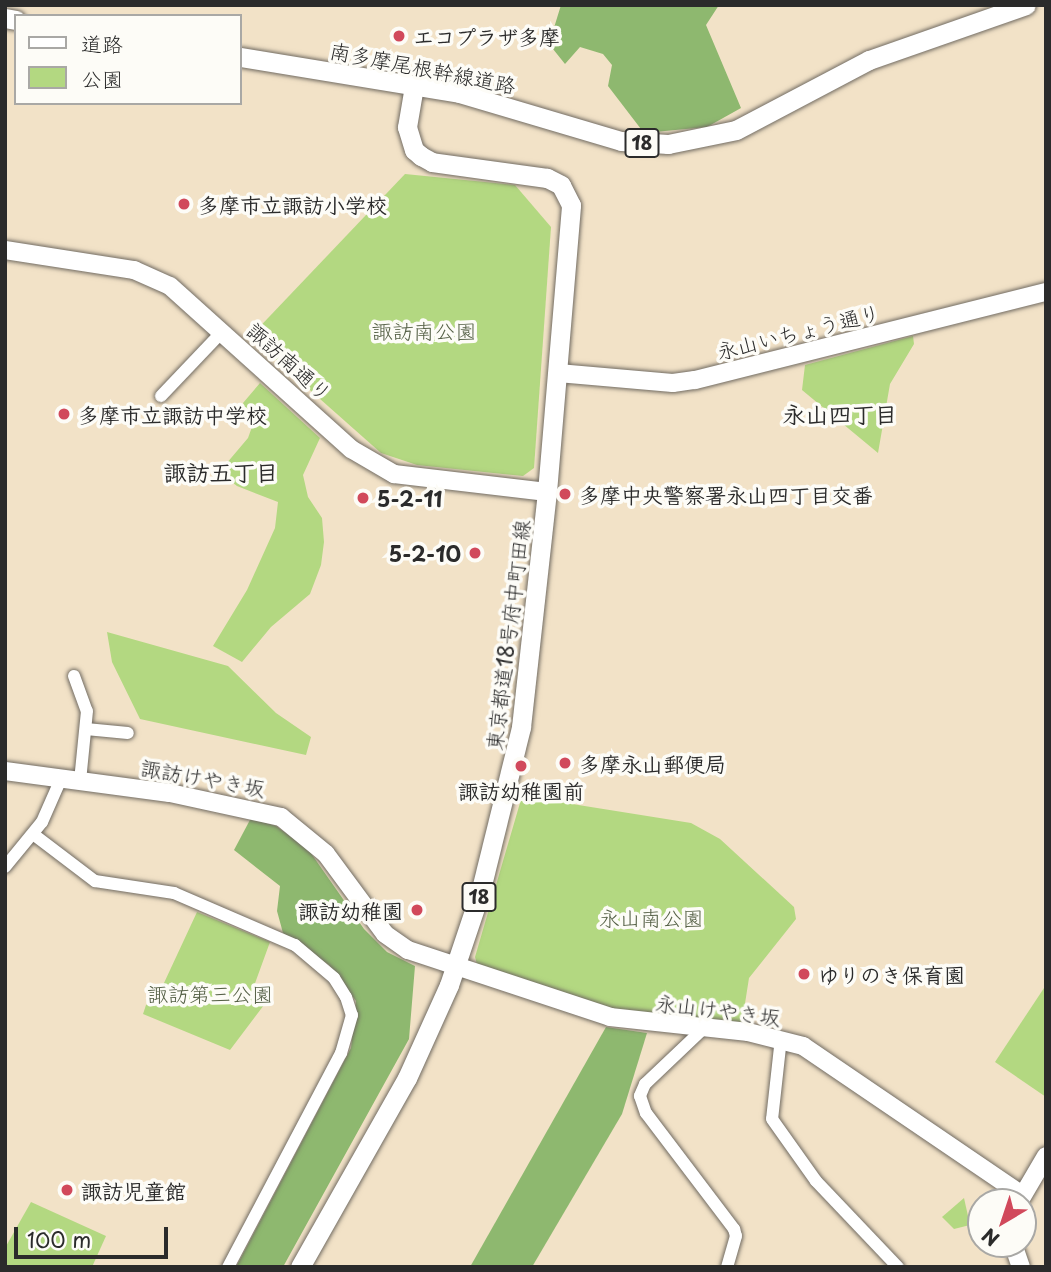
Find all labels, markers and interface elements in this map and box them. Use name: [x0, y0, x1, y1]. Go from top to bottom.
legend: [14, 14, 242, 105]
place label: エコプラザ多摩: [413, 23, 560, 49]
text: 道路: [81, 27, 123, 59]
marker: エコプラザ多摩: [391, 28, 407, 44]
street label: 南多摩尾根幹線道路: [328, 37, 518, 97]
text: 公園: [81, 62, 123, 94]
road number: 18: [624, 127, 660, 158]
place label: 多摩市立諏訪小学校: [198, 191, 387, 217]
marker: 多摩市立諏訪小学校: [176, 196, 192, 212]
street label: 永山いちょう通り: [713, 298, 883, 364]
street label: 諏訪南通り: [243, 317, 337, 405]
park label: 諏訪南公園: [372, 317, 476, 343]
district label: 永山四丁目: [783, 400, 897, 428]
place label: 多摩市立諏訪中学校: [78, 401, 267, 427]
marker: 多摩市立諏訪中学校: [56, 406, 72, 422]
district label: 諏訪五丁目: [164, 458, 278, 486]
place label: 多摩中央警察署永山四丁目交番: [579, 481, 873, 507]
place label: 5-2-11: [377, 485, 443, 511]
marker: 多摩中央警察署永山四丁目交番: [557, 486, 573, 502]
marker: 5-2-11: [355, 490, 371, 506]
street label: 東京都道18号府中町田線: [480, 518, 534, 752]
place label: 5-2-10: [389, 540, 461, 566]
marker: 5-2-10: [467, 545, 483, 561]
place label: 多摩永山郵便局: [579, 750, 726, 776]
street label: 諏訪けやき坂: [139, 754, 267, 800]
marker: 多摩永山郵便局: [557, 755, 573, 771]
marker: 諏訪幼稚園前: [513, 758, 529, 774]
place label: 諏訪幼稚園前: [458, 777, 584, 803]
road number: 18: [462, 882, 496, 912]
place label: 諏訪幼稚園: [298, 897, 403, 923]
marker: 諏訪幼稚園: [409, 902, 425, 918]
park label: 永山南公園: [599, 904, 703, 930]
place label: ゆりのき保育園: [818, 961, 965, 987]
marker: ゆりのき保育園: [796, 966, 812, 982]
park label: 諏訪第三公園: [147, 980, 273, 1006]
street label: 永山けやき坂: [654, 989, 782, 1029]
place label: 諏訪児童館: [81, 1177, 186, 1203]
marker: 諏訪児童館: [59, 1182, 75, 1198]
north arrow: [967, 1188, 1037, 1258]
scale bar: [18, 1212, 172, 1256]
text: N: [975, 1222, 1005, 1253]
text: 100 m: [27, 1223, 91, 1255]

